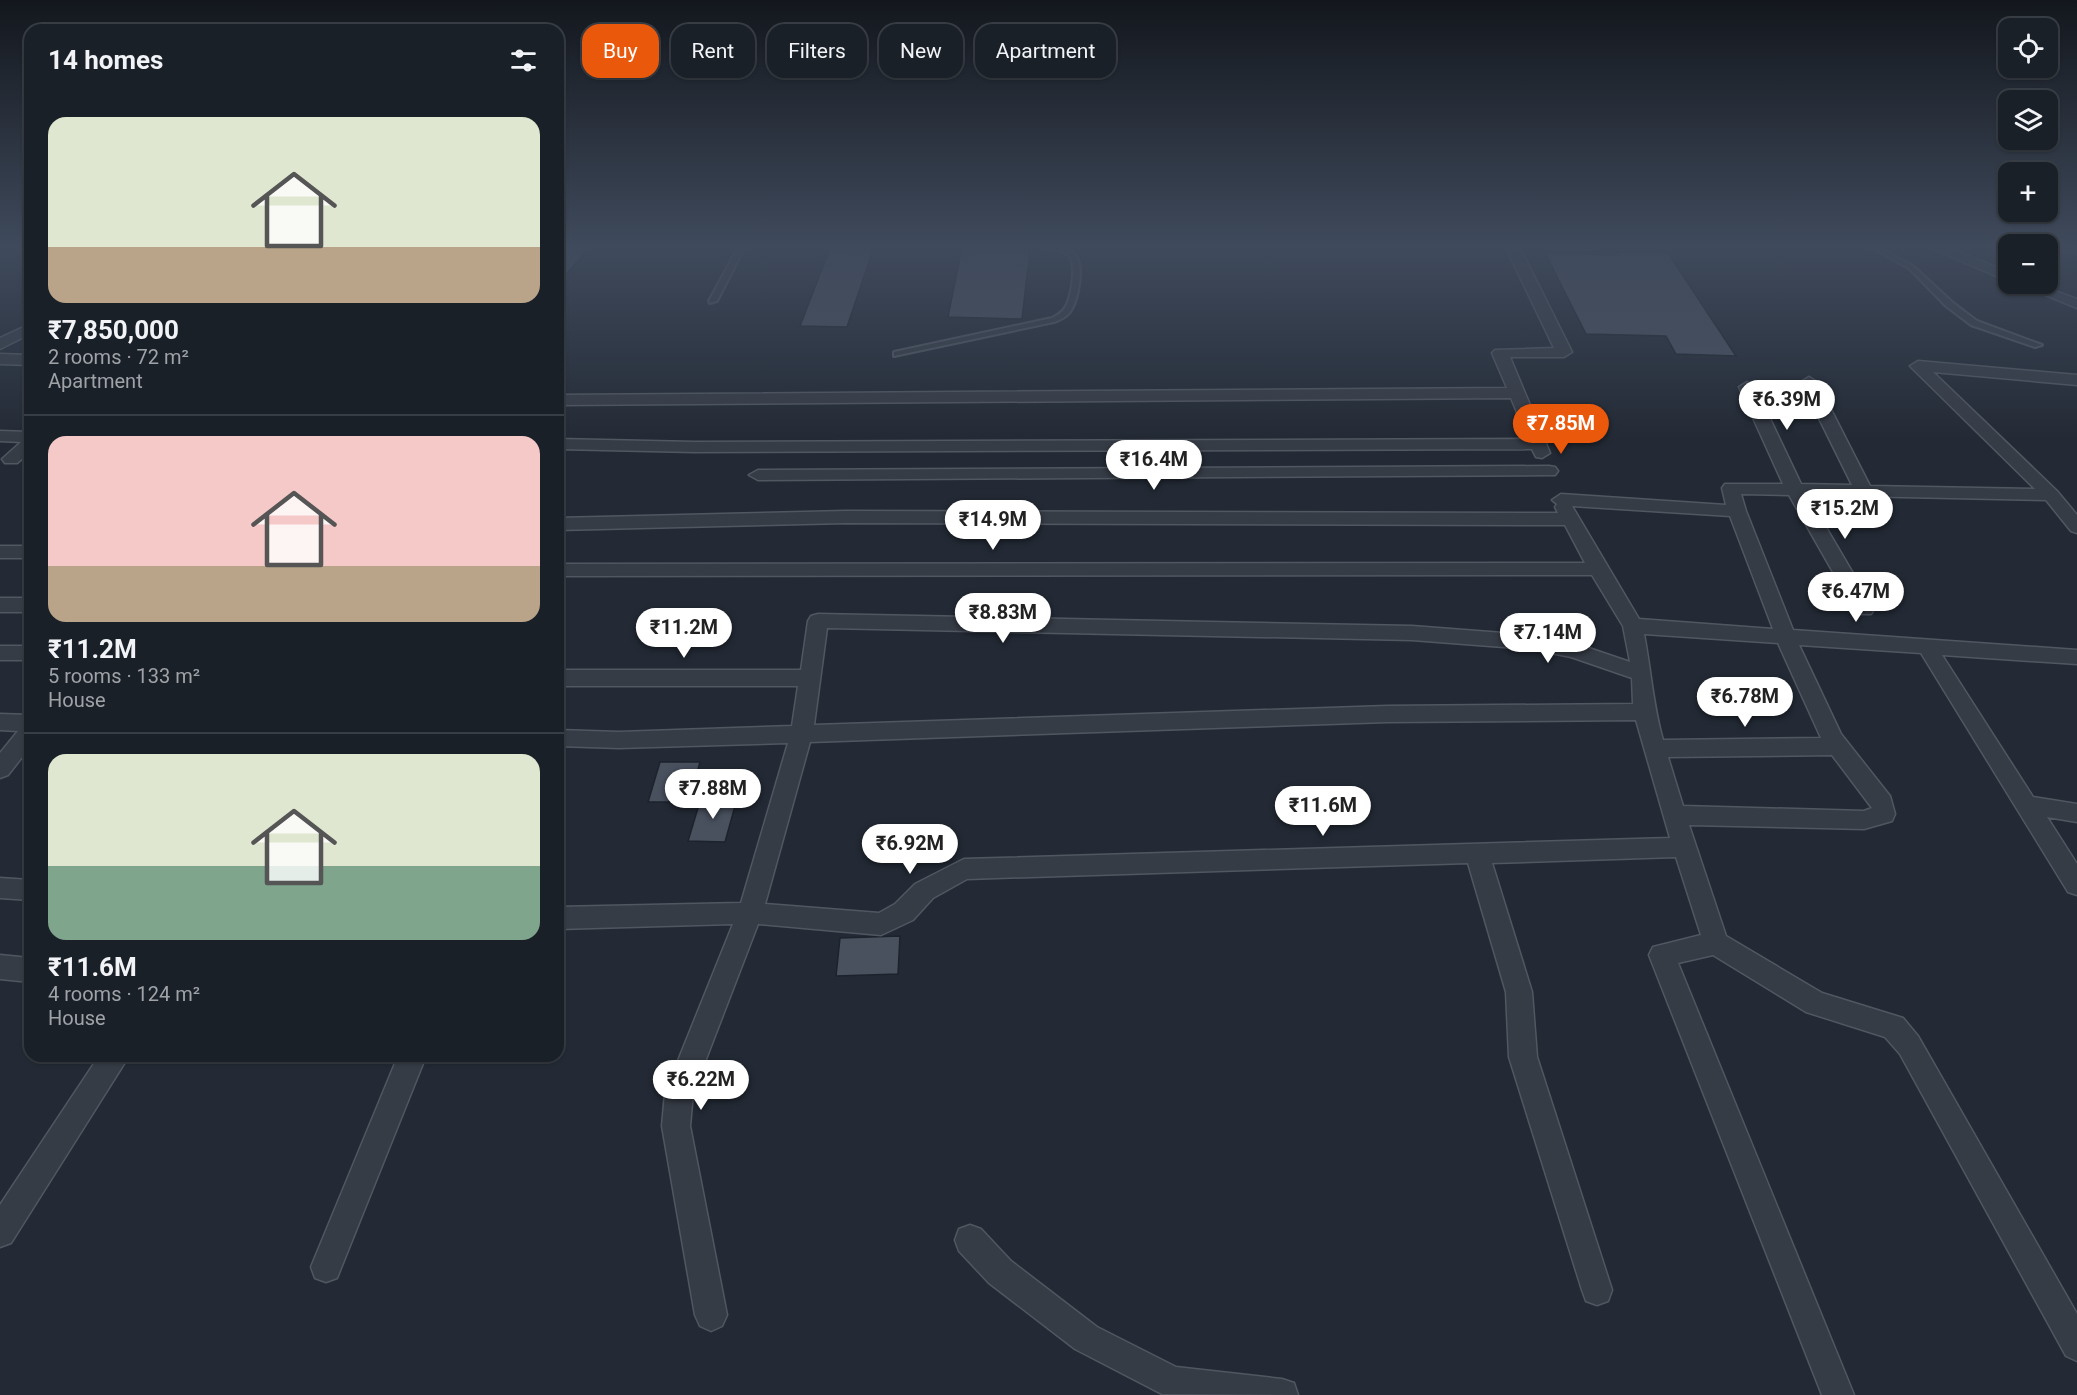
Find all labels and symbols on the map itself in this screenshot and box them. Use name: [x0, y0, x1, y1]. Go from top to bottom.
pin: ₹6.39M: [1738, 380, 1836, 431]
pin: ₹7.85M: [1512, 404, 1610, 455]
pin: ₹16.4M: [1105, 440, 1203, 491]
pin: ₹15.2M: [1796, 489, 1894, 540]
pin: ₹14.9M: [944, 500, 1042, 551]
pin: ₹6.47M: [1807, 572, 1905, 623]
pin: ₹8.83M: [954, 593, 1052, 644]
pin: ₹11.2M: [635, 608, 733, 659]
pin: ₹7.14M: [1499, 613, 1597, 664]
pin: ₹6.78M: [1696, 677, 1794, 728]
pin: ₹7.88M: [664, 769, 762, 820]
pin: ₹11.6M: [1274, 786, 1372, 837]
pin: ₹6.92M: [861, 824, 959, 875]
pin: ₹6.22M: [652, 1060, 750, 1111]

